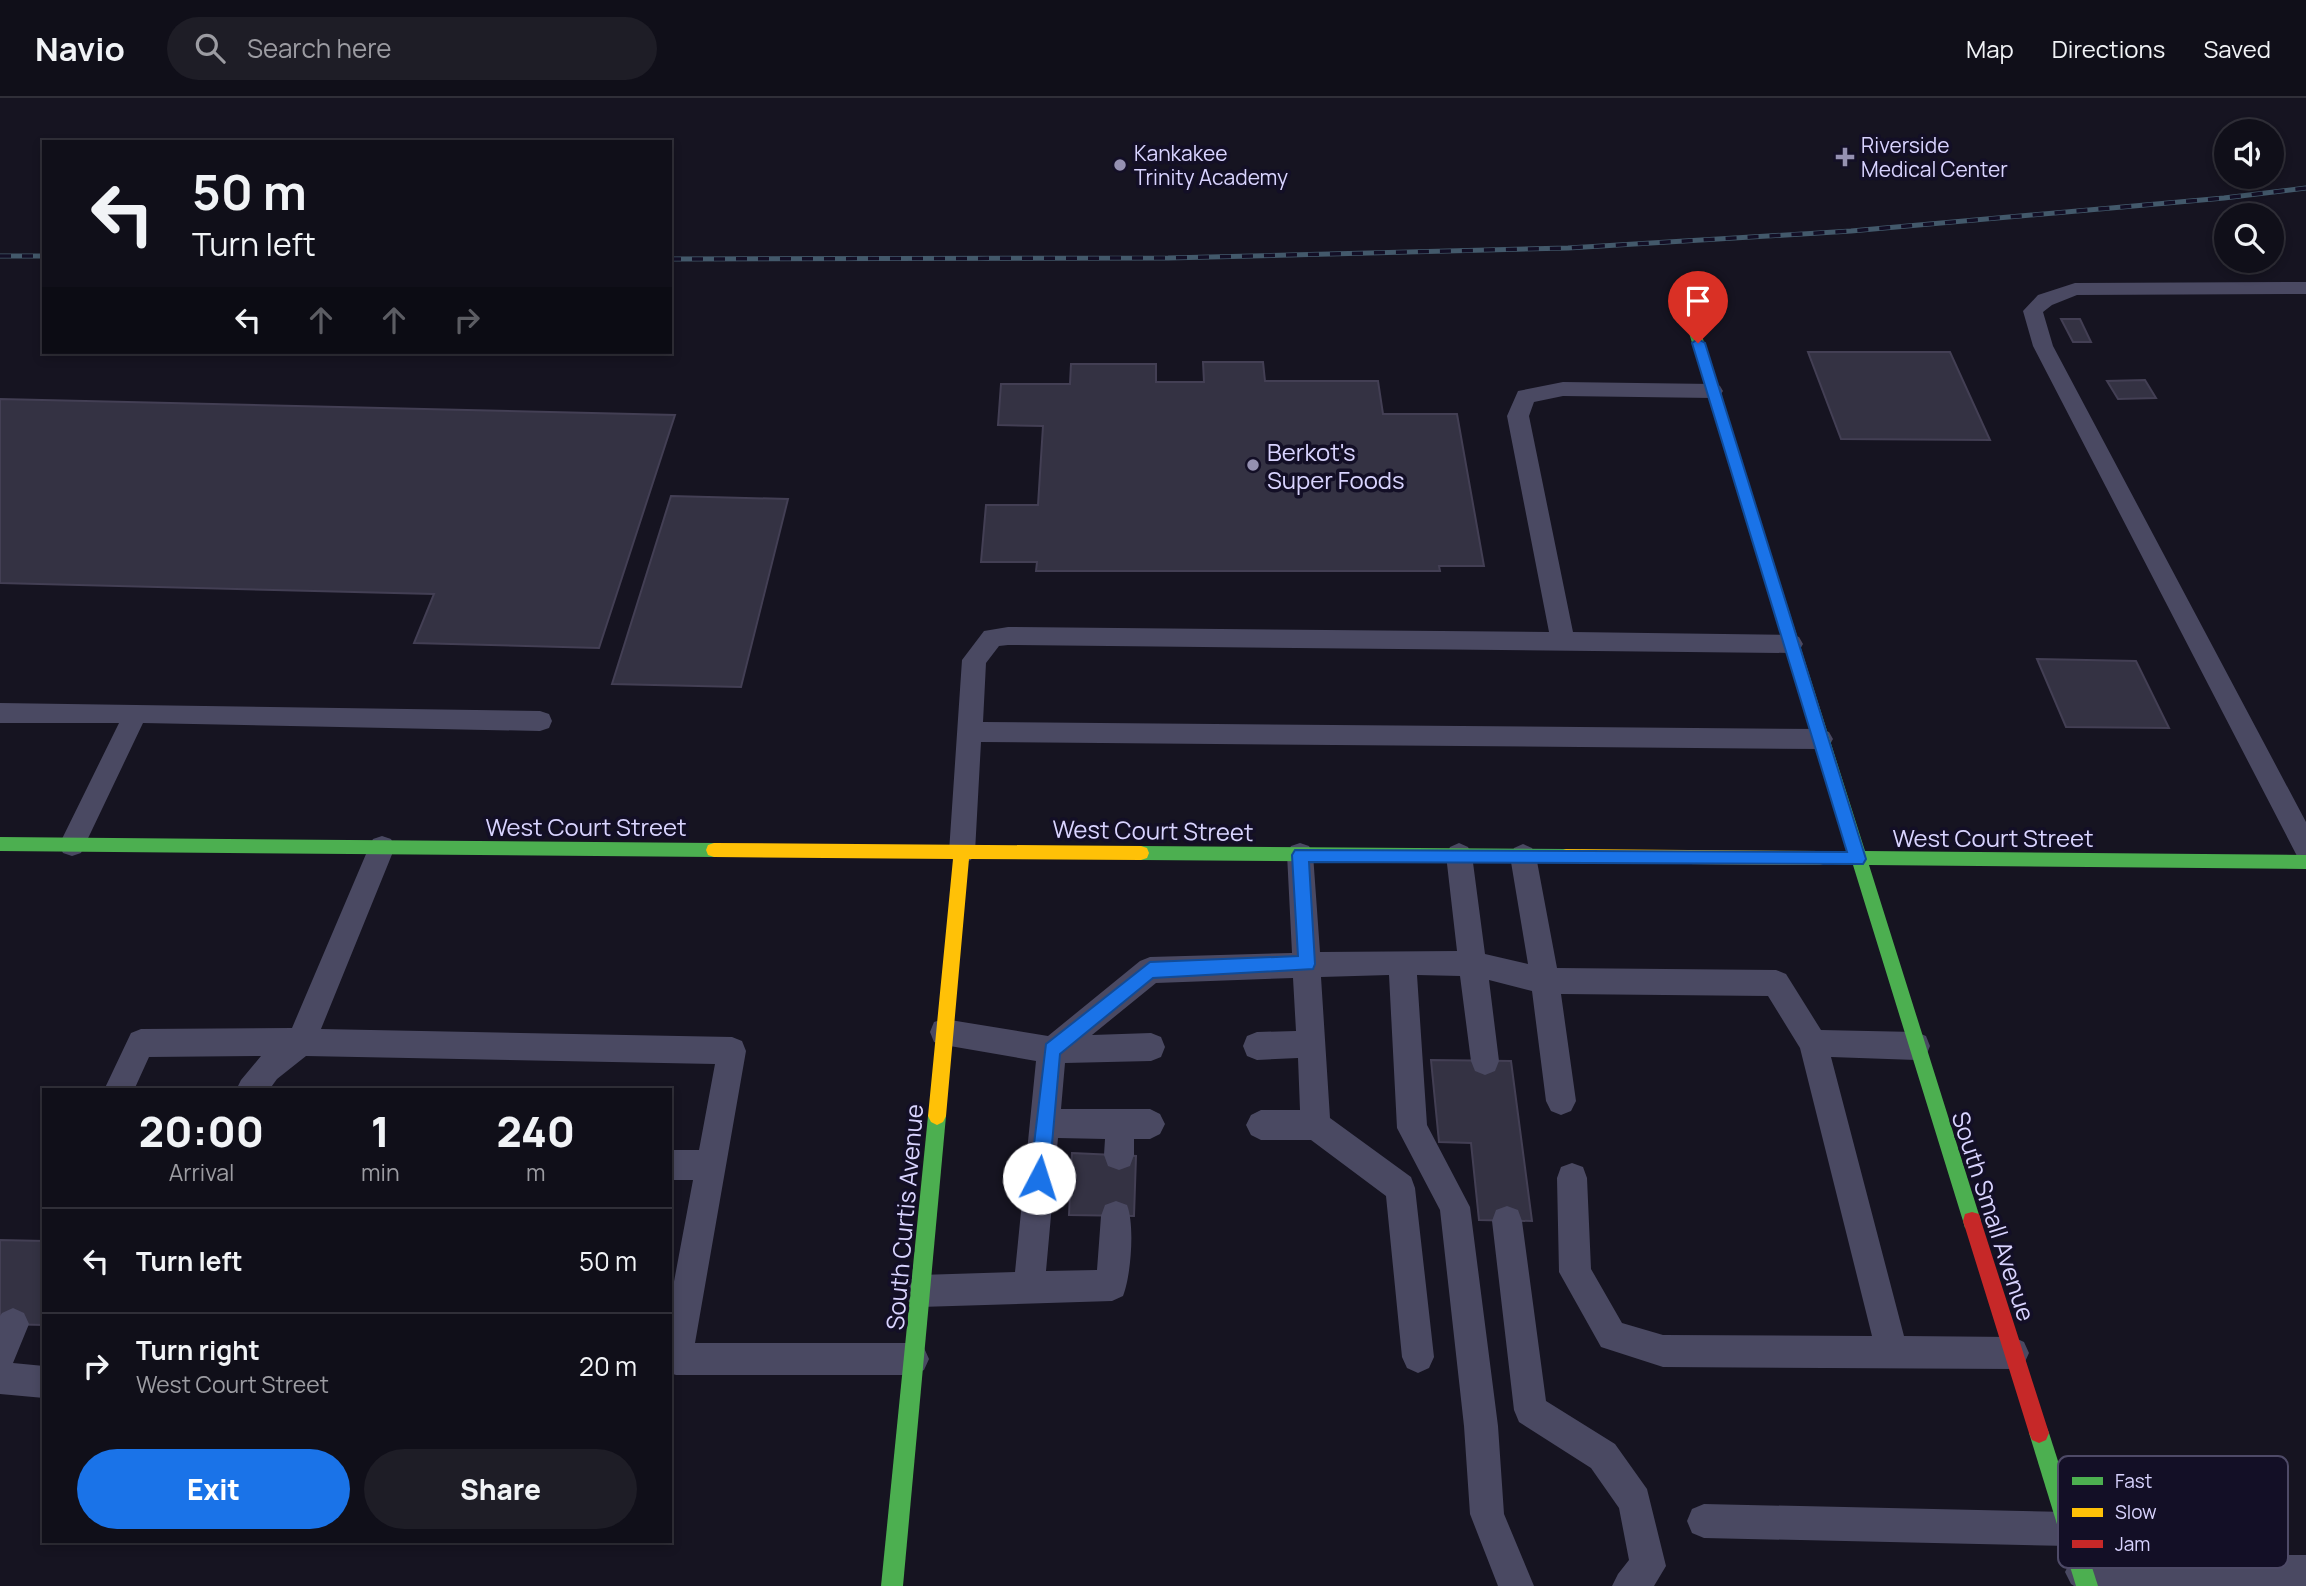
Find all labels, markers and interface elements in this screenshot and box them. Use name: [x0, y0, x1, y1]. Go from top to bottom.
search box: [167, 17, 657, 80]
text: Navio: [35, 26, 125, 71]
icon: search: [191, 29, 229, 67]
text: Search here: [247, 30, 391, 66]
text: Map: [1966, 32, 2014, 65]
text: Directions: [2052, 32, 2165, 65]
text: Saved: [2203, 32, 2271, 65]
map controls: [2214, 119, 2284, 273]
button: sound: [2214, 119, 2284, 189]
place label: Riverside Medical Center: [1861, 131, 2008, 183]
place label: Kankakee Trinity Academy: [1134, 139, 1288, 191]
marker: Riverside Medical Center: [1835, 147, 1855, 167]
marker: Kankakee Trinity Academy: [1112, 157, 1128, 173]
text: 50 m: [192, 158, 307, 225]
icon: left: [77, 168, 168, 259]
button: search: [2214, 203, 2284, 273]
text: Turn left: [192, 222, 316, 266]
pin: [1668, 271, 1728, 343]
icon: arrive: [1679, 282, 1717, 320]
icon: left: [229, 301, 267, 339]
icon: ahead: [302, 301, 340, 339]
icon: ahead: [375, 301, 413, 339]
icon: right: [448, 301, 486, 339]
place label: Berkot's Super Foods: [1267, 435, 1405, 496]
marker: Berkot's Super Foods: [1245, 457, 1261, 473]
street label: West Court Street: [485, 810, 687, 843]
street label: West Court Street: [1052, 812, 1254, 848]
street label: West Court Street: [1892, 821, 2094, 854]
text: 20:00: [139, 1102, 264, 1160]
text: 1: [371, 1102, 390, 1160]
text: 240: [496, 1102, 575, 1160]
street label: South Curtis Avenue: [878, 1103, 930, 1331]
street label: South Small Avenue: [1945, 1107, 2043, 1325]
position arrow: [1002, 1141, 1076, 1215]
text: Arrival: [169, 1156, 234, 1188]
text: min: [361, 1156, 400, 1188]
text: m: [526, 1156, 546, 1188]
icon: left: [77, 1242, 115, 1280]
text: Turn left: [136, 1243, 243, 1279]
text: 50 m: [579, 1243, 637, 1279]
text: Turn right: [136, 1332, 260, 1368]
icon: right: [77, 1347, 115, 1385]
text: 20 m: [579, 1348, 637, 1384]
text: West Court Street: [136, 1368, 329, 1400]
button: Exit: [77, 1449, 350, 1529]
button: Share: [364, 1449, 637, 1529]
legend: [2058, 1456, 2288, 1568]
text: Fast: [2115, 1468, 2152, 1494]
text: Slow: [2115, 1499, 2157, 1525]
text: Jam: [2115, 1531, 2150, 1557]

